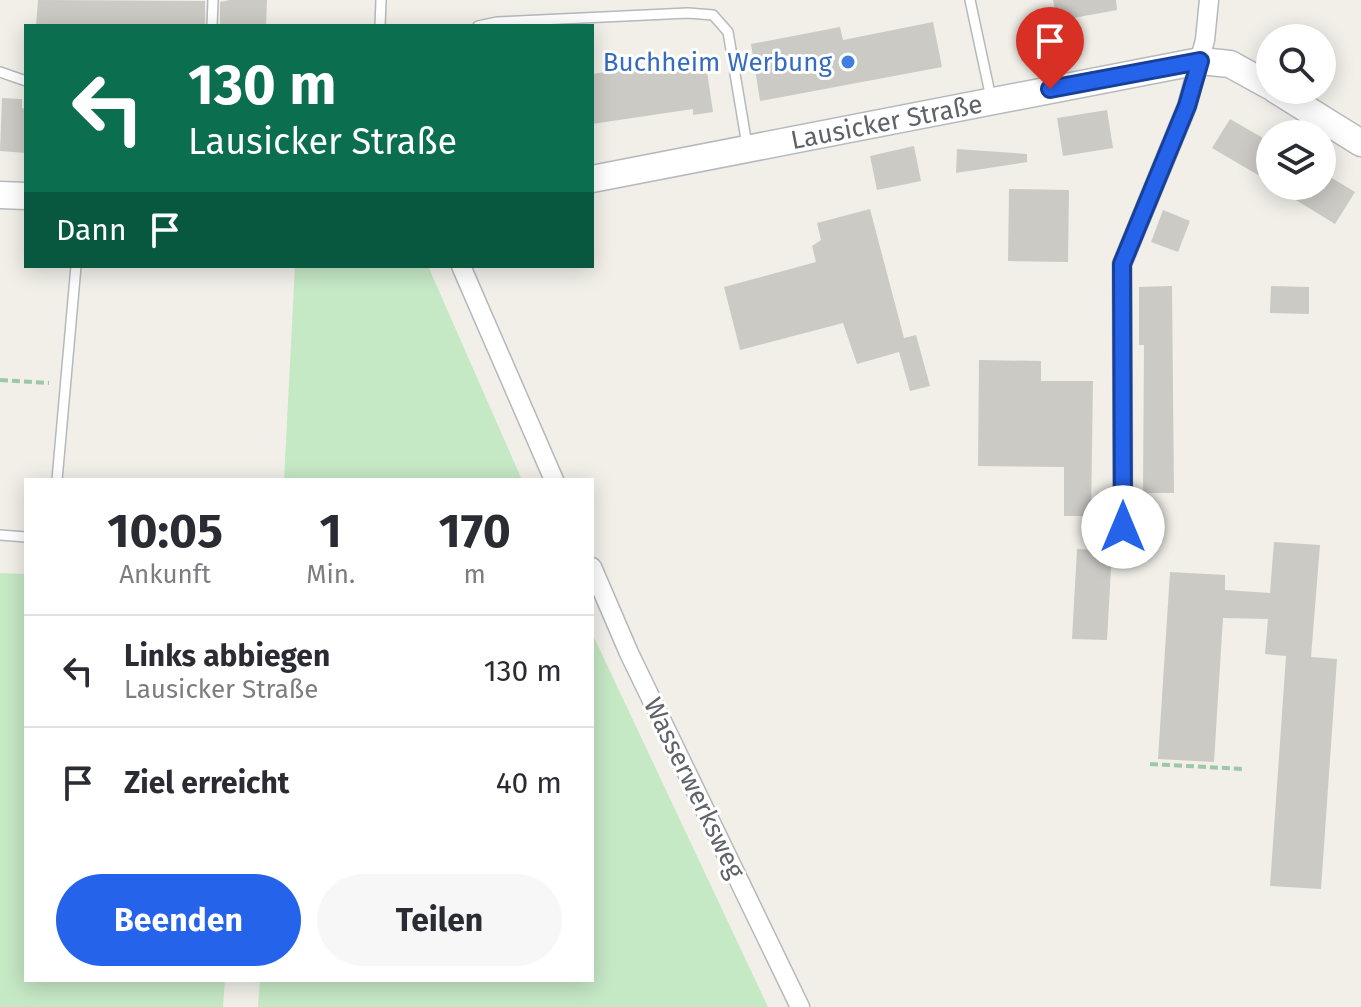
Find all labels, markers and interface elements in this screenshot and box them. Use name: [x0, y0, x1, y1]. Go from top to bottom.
pin: [1016, 7, 1084, 89]
icon: arrive: [1028, 19, 1072, 63]
map controls: [1256, 24, 1336, 200]
button: search: [1256, 24, 1336, 104]
place label: Buchheim Werbung: [603, 47, 832, 78]
text: 130 m: [188, 52, 336, 119]
marker: Buchheim Werbung: [839, 53, 857, 71]
icon: left: [56, 56, 160, 160]
street label: Lausicker Straße: [788, 88, 985, 156]
text: Lausicker Straße: [188, 120, 457, 164]
button: layers: [1256, 120, 1336, 200]
icon: arrive: [143, 208, 187, 252]
text: Dann: [56, 212, 127, 248]
position arrow: [1081, 485, 1165, 569]
text: 10:05: [107, 502, 223, 560]
text: 1: [320, 502, 342, 560]
text: 170: [438, 502, 511, 560]
text: Ankunft: [119, 559, 211, 590]
text: Min.: [306, 559, 355, 590]
text: m: [463, 559, 486, 590]
text: Links abbiegen: [124, 638, 330, 674]
icon: left: [56, 649, 100, 693]
text: 130 m: [484, 653, 562, 689]
text: Lausicker Straße: [124, 674, 318, 705]
street label: Wasserwerksweg: [637, 693, 751, 884]
icon: arrive: [56, 761, 100, 805]
text: Ziel erreicht: [124, 765, 289, 801]
text: 40 m: [496, 765, 562, 801]
button: Beenden: [56, 874, 301, 966]
button: Teilen: [317, 874, 562, 966]

